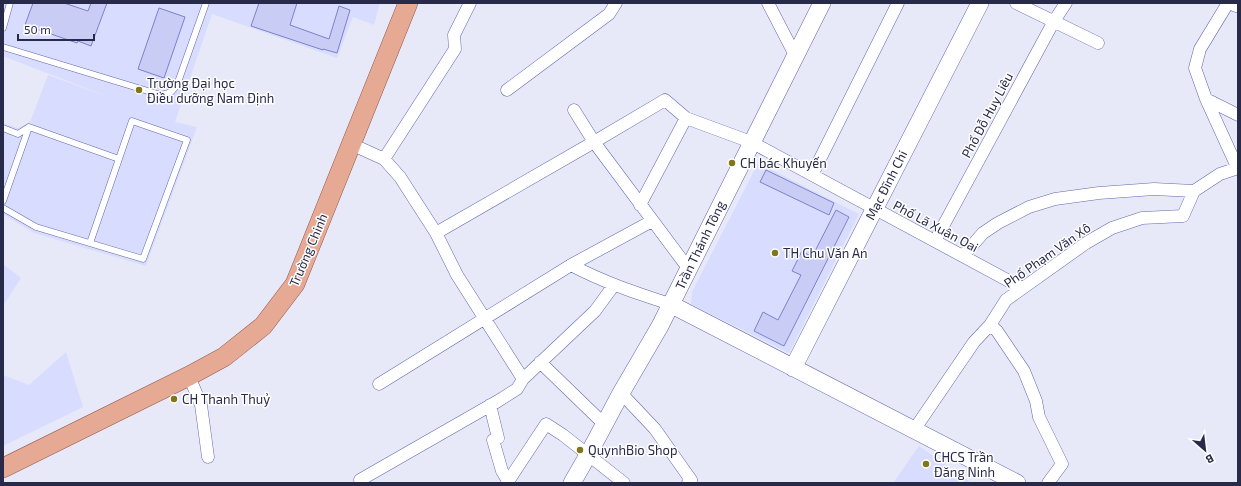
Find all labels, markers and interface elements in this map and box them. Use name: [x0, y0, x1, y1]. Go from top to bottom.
scale bar: [18, 16, 94, 42]
text: 50 m: [24, 22, 51, 36]
street label: Phố Đỗ Huy Liêu: [958, 70, 1016, 160]
place label: Trường Đại học Điều dưỡng Nam Định: [147, 75, 274, 106]
marker: Trường Đại học Điều dưỡng Nam Định: [134, 85, 144, 95]
street label: Mạc Đĩnh Chi: [862, 148, 910, 222]
place label: CH bác Khuyến: [740, 155, 827, 171]
marker: CH bác Khuyến: [727, 158, 737, 168]
street label: Phố Lã Xuân Oai: [891, 197, 981, 255]
street label: Trần Thánh Tông: [672, 198, 728, 292]
street label: Trường Chinh: [285, 211, 331, 289]
street label: Phố Phạm Văn Xô: [1001, 219, 1093, 291]
place label: TH Chu Văn An: [783, 245, 868, 261]
marker: TH Chu Văn An: [770, 248, 780, 258]
place label: CH Thanh Thuỷ: [182, 391, 270, 407]
marker: CH Thanh Thuỷ: [169, 394, 179, 404]
north arrow: [1185, 430, 1225, 470]
place label: QuynhBio Shop: [588, 442, 677, 458]
marker: QuynhBio Shop: [575, 445, 585, 455]
place label: CHCS Trần Đăng Ninh: [934, 449, 995, 480]
text: B: [1204, 452, 1216, 467]
marker: CHCS Trần Đăng Ninh: [921, 459, 931, 469]

